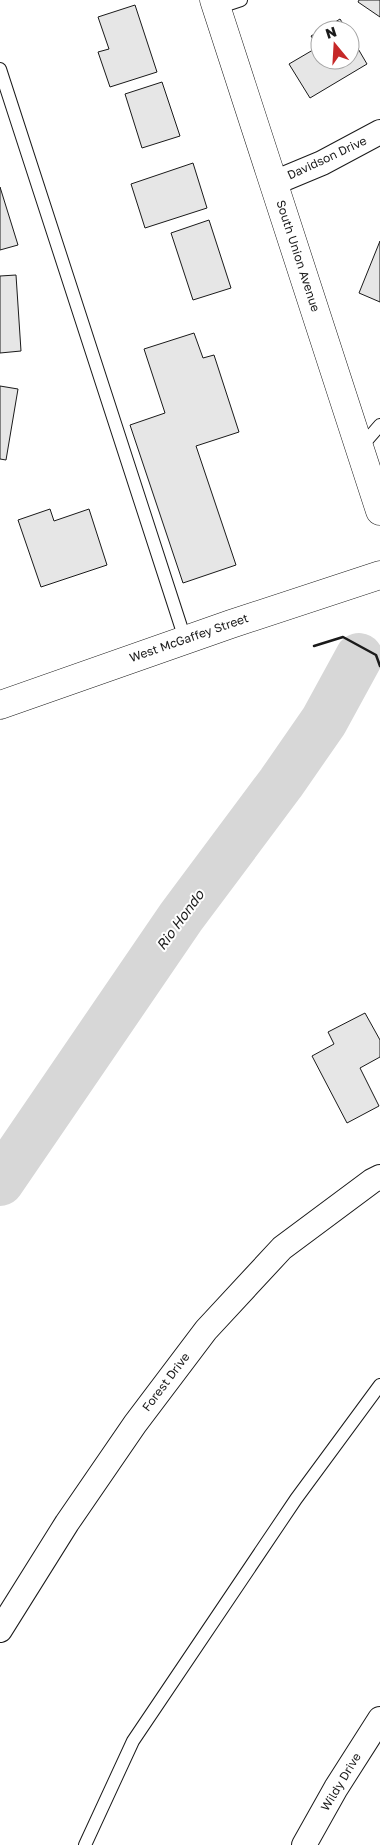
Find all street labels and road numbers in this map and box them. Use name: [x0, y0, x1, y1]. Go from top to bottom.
street label: Davidson Drive: [285, 133, 369, 183]
street label: South Union Avenue: [273, 198, 324, 314]
street label: West McGaffey Street: [127, 610, 251, 665]
street label: Forest Drive: [139, 1349, 193, 1414]
street label: Wildy Drive: [317, 1750, 364, 1814]

